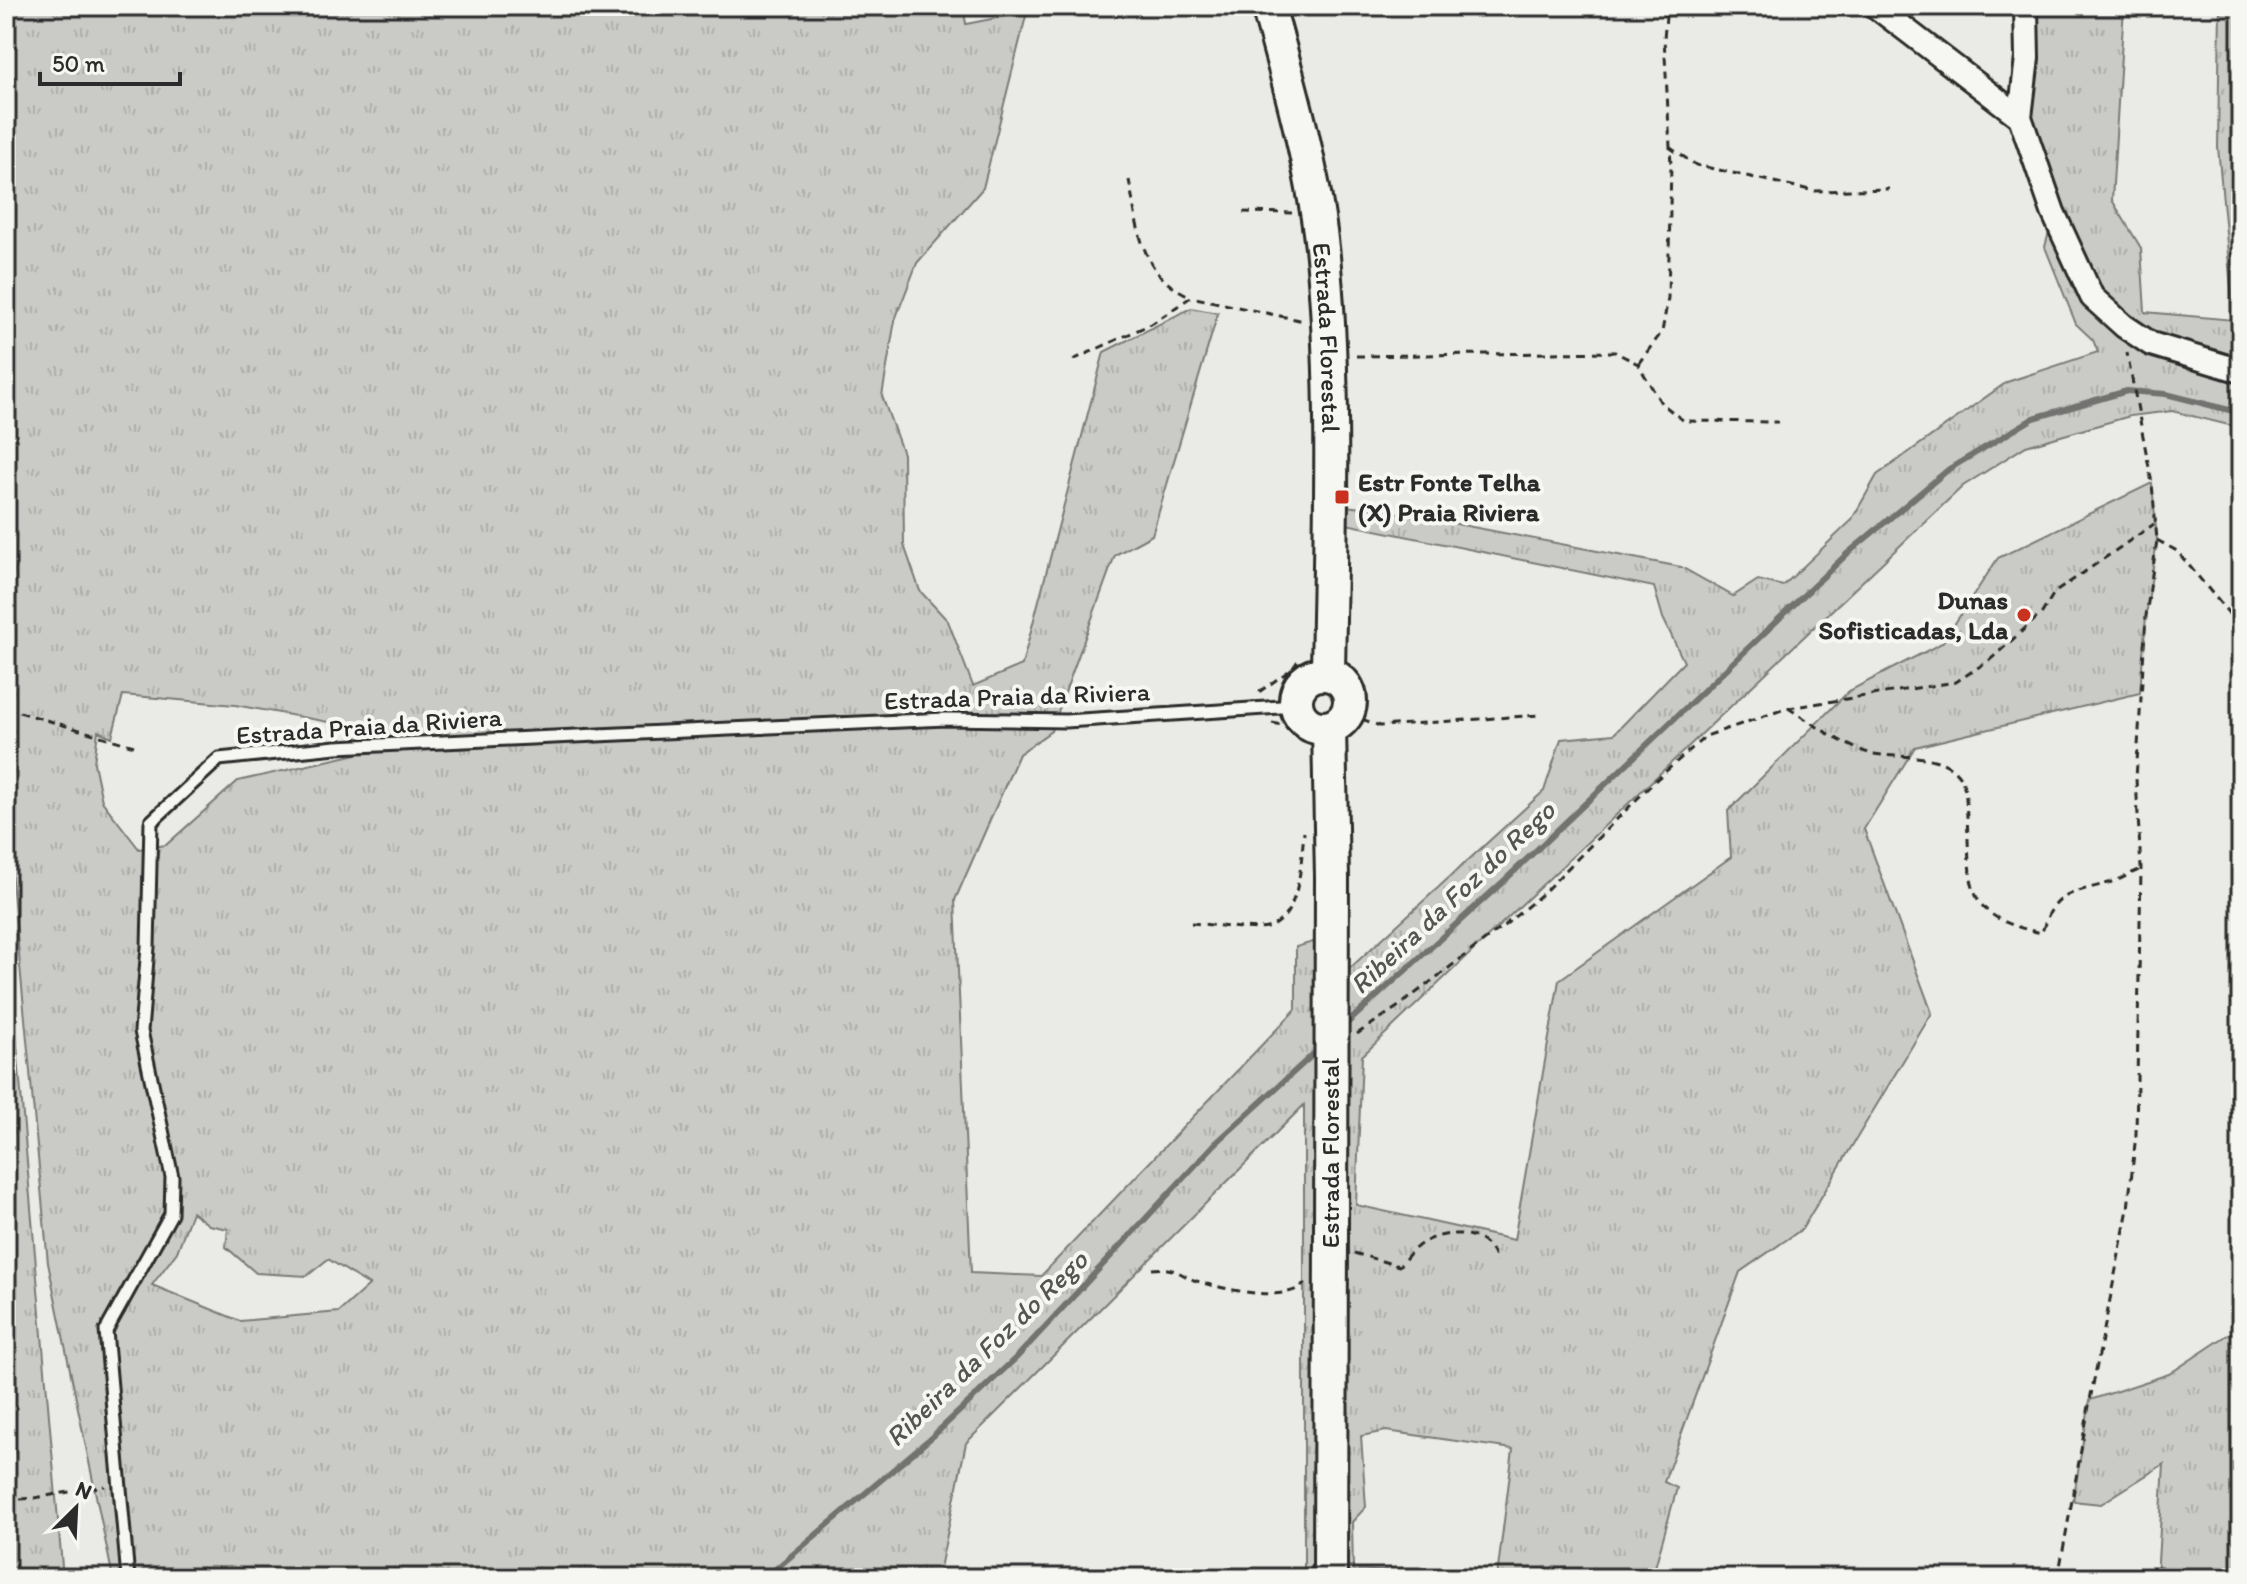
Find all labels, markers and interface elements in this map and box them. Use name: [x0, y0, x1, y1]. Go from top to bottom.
scale bar: [40, 36, 180, 86]
text: 50 m: [52, 49, 105, 78]
street label: Estrada Florestal: [1306, 241, 1347, 433]
place label: Estr Fonte Telha (X) Praia Riviera: [1358, 466, 1541, 528]
marker: Estr Fonte Telha (X) Praia Riviera: [1333, 488, 1351, 506]
place label: Dunas Sofisticadas, Lda: [1818, 584, 2008, 646]
marker: Dunas Sofisticadas, Lda: [2015, 606, 2033, 624]
street label: Estrada Praia da Riviera: [883, 675, 1151, 717]
street label: Estrada Praia da Riviera: [235, 701, 503, 751]
water label: Ribeira da Foz do Rego: [1342, 793, 1562, 1001]
street label: Estrada Florestal: [1314, 1058, 1346, 1248]
water label: Ribeira da Foz do Rego: [878, 1242, 1095, 1453]
north arrow: [36, 1468, 116, 1548]
text: N: [72, 1475, 96, 1506]

